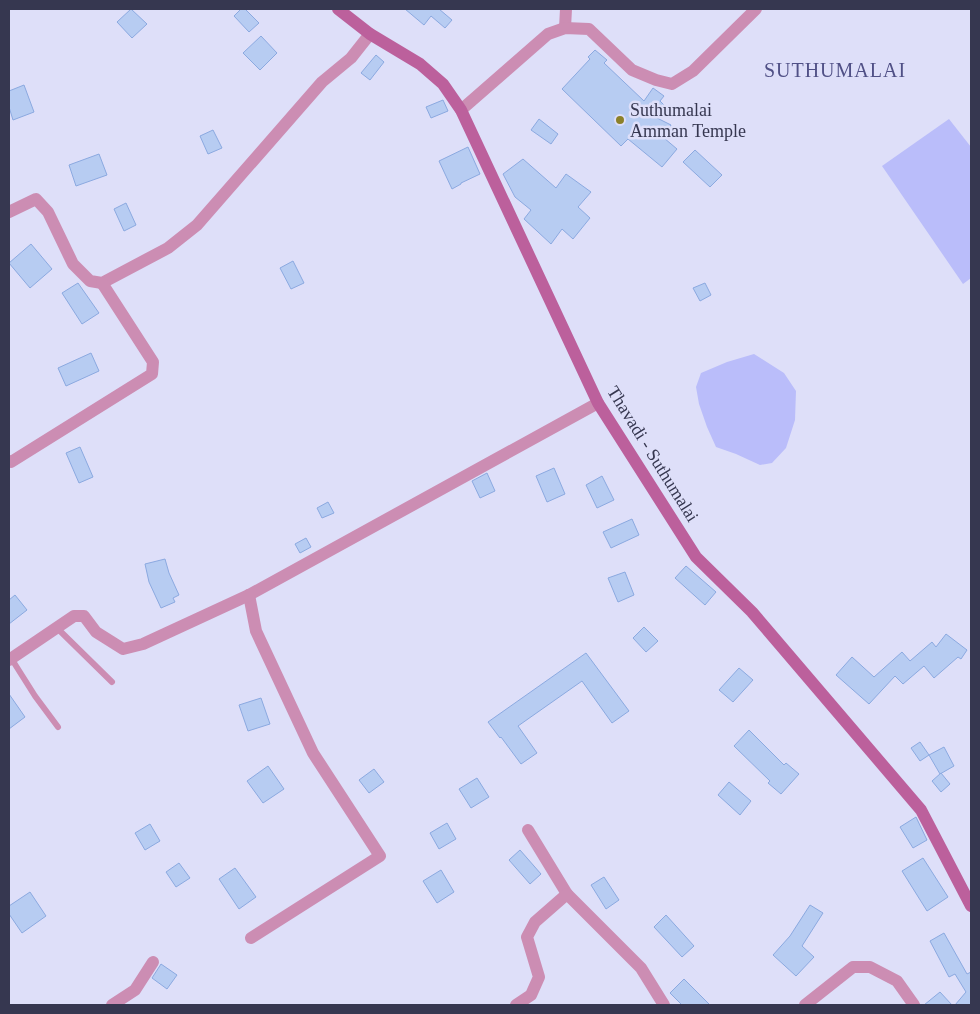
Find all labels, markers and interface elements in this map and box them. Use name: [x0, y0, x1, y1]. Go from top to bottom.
district label: SUTHUMALAI: [764, 59, 906, 81]
place label: Suthumalai Amman Temple: [630, 100, 746, 141]
marker: Suthumalai Amman Temple: [614, 114, 626, 126]
street label: Thavadi - Suthumalai: [603, 383, 703, 525]

